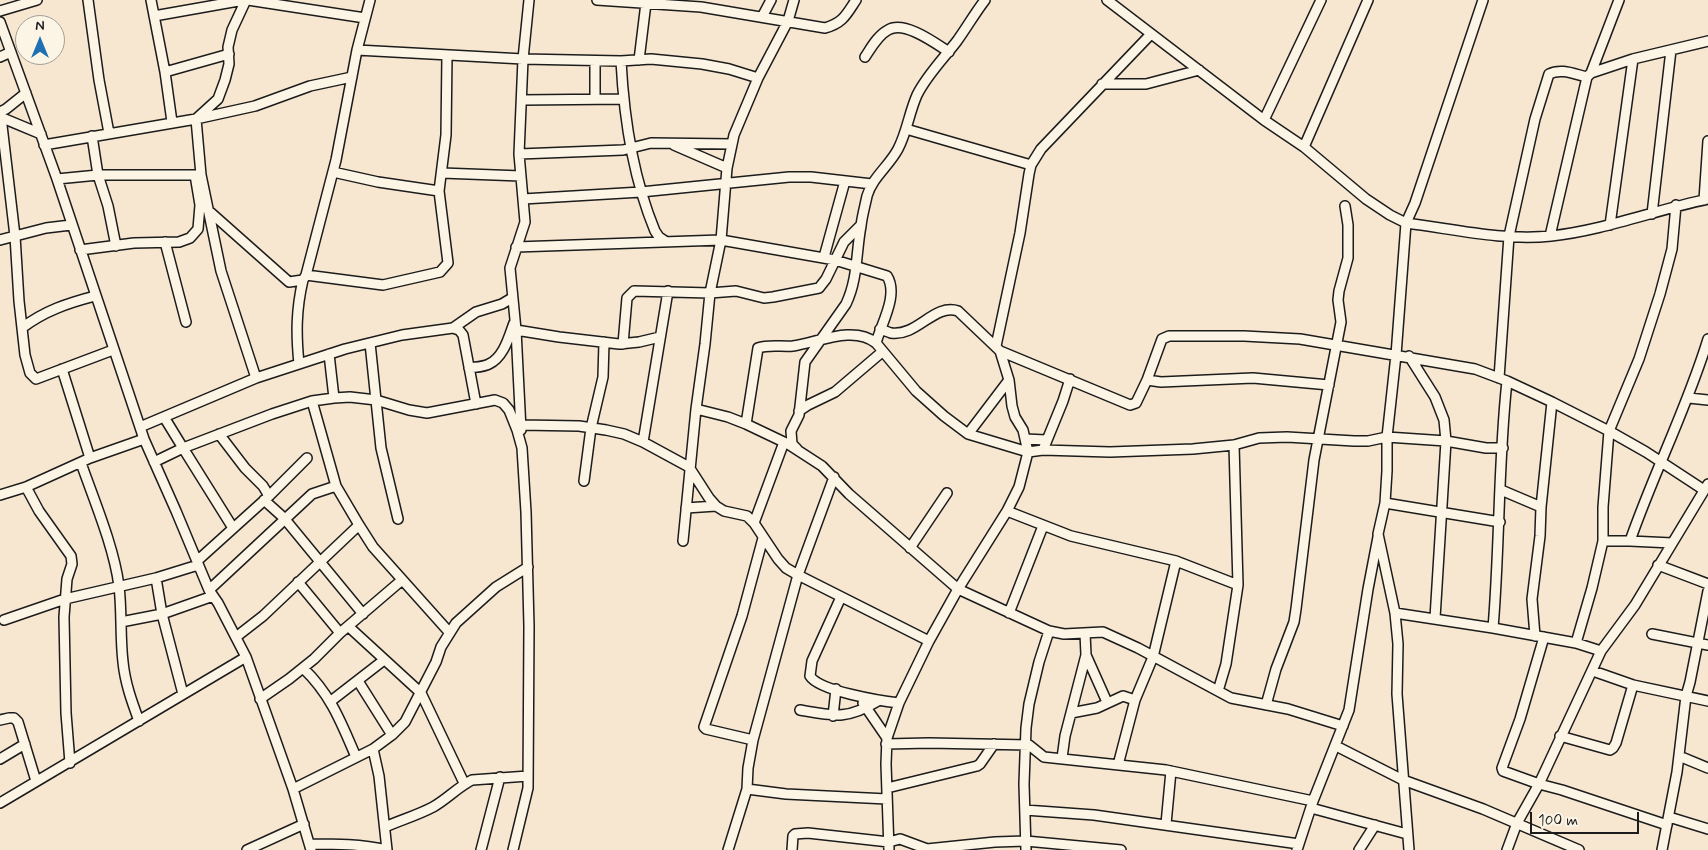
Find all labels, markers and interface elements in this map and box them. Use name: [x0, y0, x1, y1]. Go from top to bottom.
north arrow: [15, 15, 65, 65]
text: N: [35, 17, 45, 35]
scale bar: [1533, 802, 1642, 834]
text: 100 m: [1538, 811, 1578, 831]

